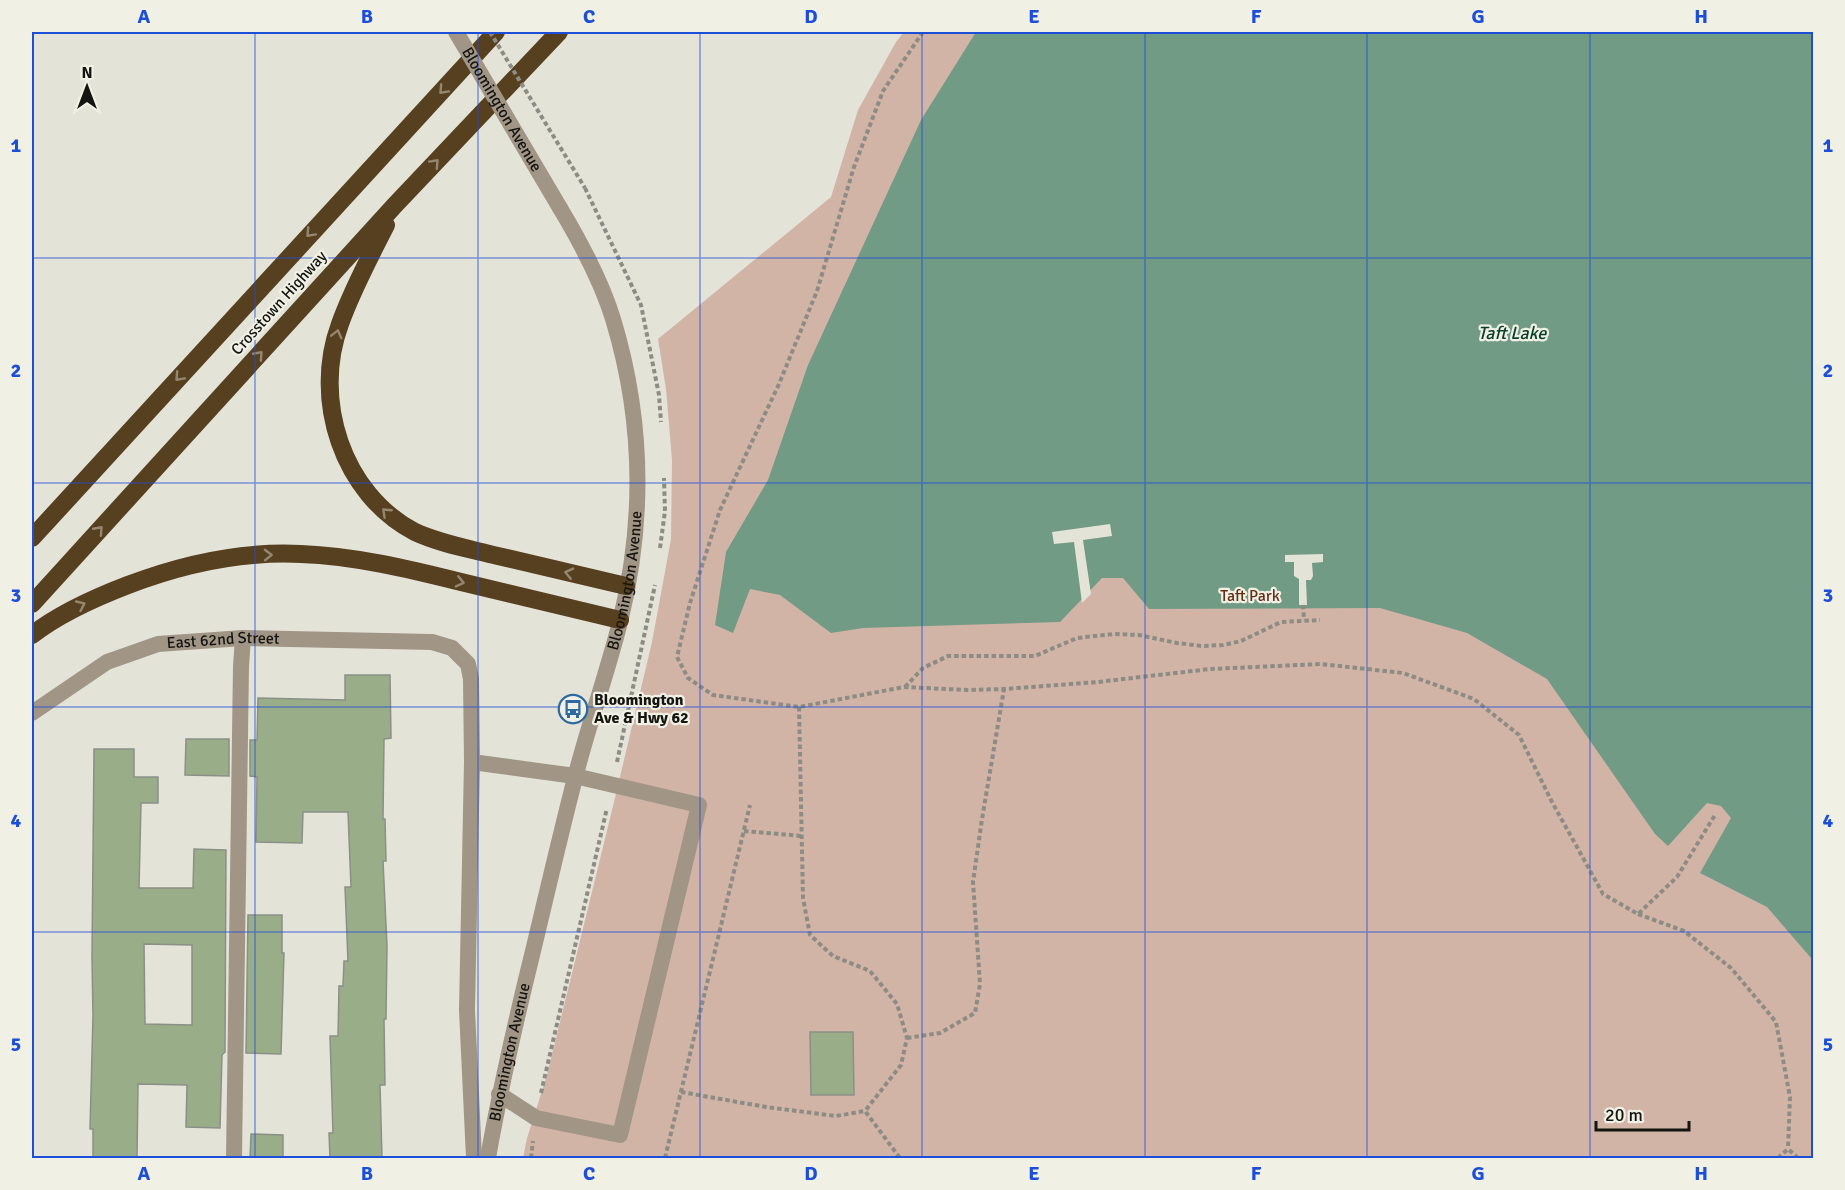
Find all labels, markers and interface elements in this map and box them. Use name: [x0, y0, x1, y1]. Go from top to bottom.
text: A: [138, 4, 151, 29]
text: B: [361, 4, 373, 29]
text: C: [583, 4, 595, 29]
text: D: [804, 4, 818, 29]
text: E: [1028, 4, 1040, 29]
text: F: [1251, 4, 1262, 29]
text: G: [1471, 4, 1485, 29]
text: H: [1694, 4, 1708, 29]
street label: Bloomington Avenue: [457, 44, 546, 175]
north arrow: [57, 57, 117, 117]
text: N: [81, 63, 93, 83]
one-way arrow: [439, 83, 450, 94]
text: 1: [11, 133, 22, 158]
text: 1: [1823, 133, 1834, 158]
one-way arrow: [428, 159, 439, 170]
one-way arrow: [307, 226, 318, 237]
street label: Crosstown Highway: [227, 246, 332, 359]
water label: Taft Lake: [1478, 322, 1547, 344]
one-way arrow: [329, 329, 342, 339]
one-way arrow: [252, 351, 263, 361]
text: 2: [11, 358, 21, 383]
text: 2: [1823, 358, 1833, 383]
one-way arrow: [175, 370, 186, 381]
one-way arrow: [383, 508, 394, 519]
street label: Bloomington Avenue: [603, 510, 647, 653]
one-way arrow: [92, 526, 103, 537]
one-way arrow: [264, 548, 273, 561]
one-way arrow: [565, 567, 575, 580]
one-way arrow: [455, 574, 465, 587]
text: 3: [11, 583, 21, 608]
text: 3: [1823, 583, 1833, 608]
park label: Taft Park: [1220, 586, 1280, 606]
one-way arrow: [75, 601, 86, 613]
street label: East 62nd Street: [166, 628, 280, 653]
place label: Bloomington Ave & Hwy 62: [594, 690, 689, 728]
bus stop icon: Bloomington Ave & Hwy 62: [557, 693, 589, 725]
text: 4: [11, 808, 22, 833]
text: 4: [1823, 808, 1834, 833]
street label: Bloomington Avenue: [485, 981, 535, 1123]
text: 5: [11, 1032, 21, 1057]
text: 5: [1823, 1032, 1833, 1057]
scale bar: [1596, 1094, 1689, 1132]
text: 20 m: [1605, 1104, 1643, 1126]
text: A: [138, 1161, 151, 1186]
text: B: [361, 1161, 373, 1186]
text: C: [583, 1161, 595, 1186]
text: D: [804, 1161, 818, 1186]
text: E: [1028, 1161, 1040, 1186]
text: F: [1251, 1161, 1262, 1186]
text: G: [1471, 1161, 1485, 1186]
text: H: [1694, 1161, 1708, 1186]

